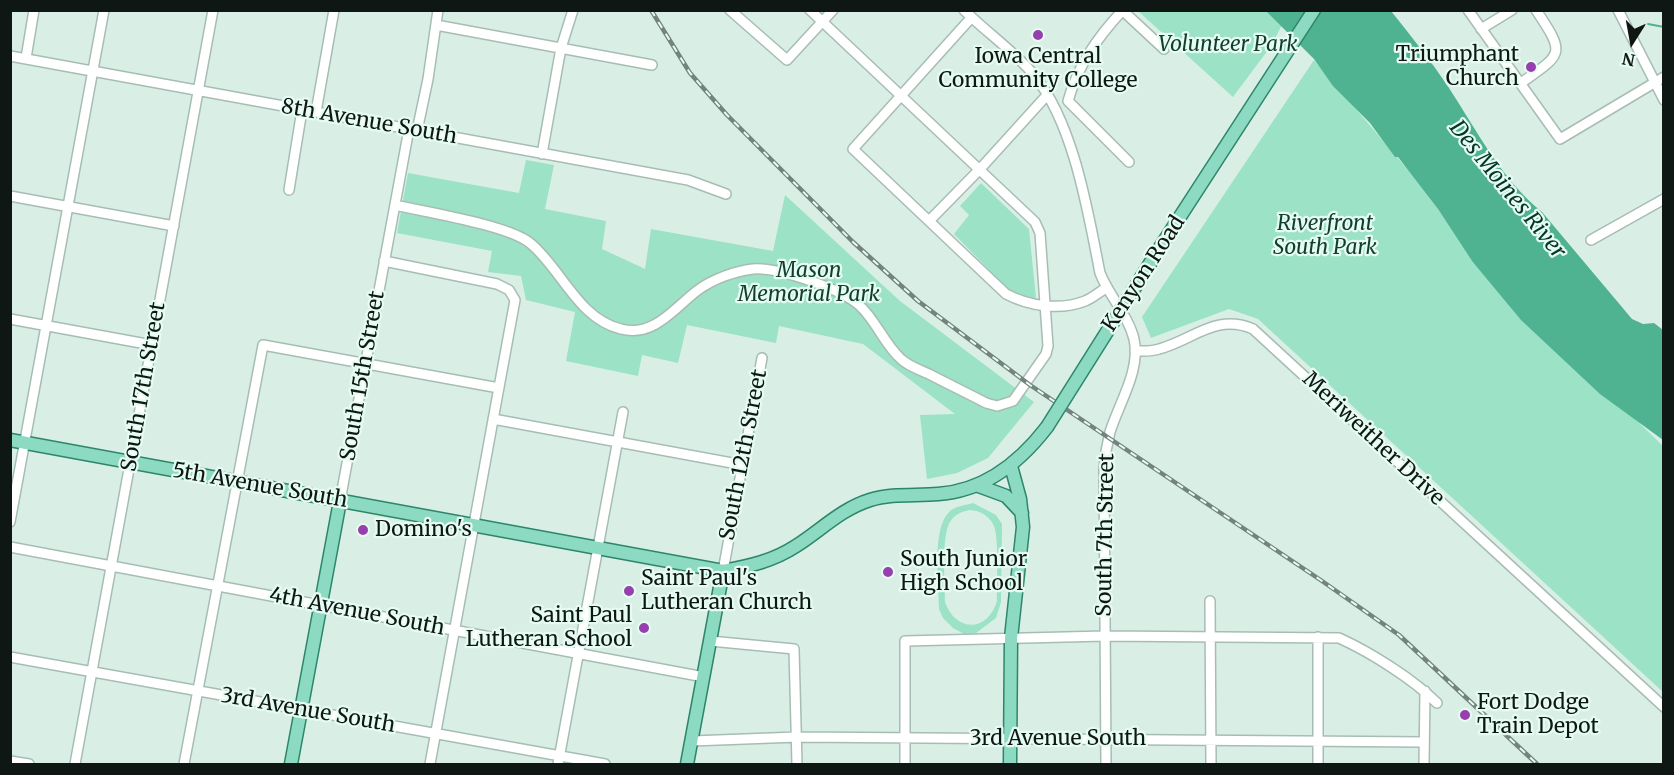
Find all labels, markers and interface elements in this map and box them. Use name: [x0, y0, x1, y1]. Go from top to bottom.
north arrow: [1602, 12, 1662, 72]
marker: Iowa Central Community College: [1031, 28, 1045, 42]
park label: Volunteer Park: [1158, 32, 1298, 58]
place label: Triumphant Church: [1395, 42, 1519, 92]
place label: Iowa Central Community College: [939, 44, 1137, 94]
text: N: [1620, 49, 1637, 71]
marker: Triumphant Church: [1524, 60, 1538, 74]
street label: 8th Avenue South: [279, 94, 459, 150]
water label: Des Moines River: [1443, 116, 1571, 264]
street label: Kenyon Road: [1097, 211, 1191, 337]
park label: Riverfront South Park: [1273, 211, 1377, 261]
park label: Mason Memorial Park: [738, 258, 880, 308]
street label: South 15th Street: [336, 289, 390, 463]
street label: South 17th Street: [117, 300, 171, 474]
street label: Meriweither Drive: [1297, 367, 1449, 511]
street label: South 12th Street: [715, 368, 773, 542]
street label: South 7th Street: [1092, 453, 1120, 617]
street label: 5th Avenue South: [171, 458, 349, 514]
place label: Domino's: [375, 517, 472, 543]
marker: Domino's: [356, 523, 370, 537]
place label: South Junior High School: [900, 547, 1027, 597]
marker: South Junior High School: [881, 565, 895, 579]
place label: Saint Paul's Lutheran Church: [641, 566, 812, 616]
street label: 4th Avenue South: [267, 583, 447, 641]
marker: Saint Paul's Lutheran Church: [622, 584, 636, 598]
place label: Saint Paul Lutheran School: [466, 603, 632, 653]
marker: Saint Paul Lutheran School: [637, 621, 651, 635]
street label: 3rd Avenue South: [219, 683, 397, 739]
place label: Fort Dodge Train Depot: [1477, 690, 1599, 740]
marker: Fort Dodge Train Depot: [1458, 708, 1472, 722]
street label: 3rd Avenue South: [970, 726, 1146, 752]

